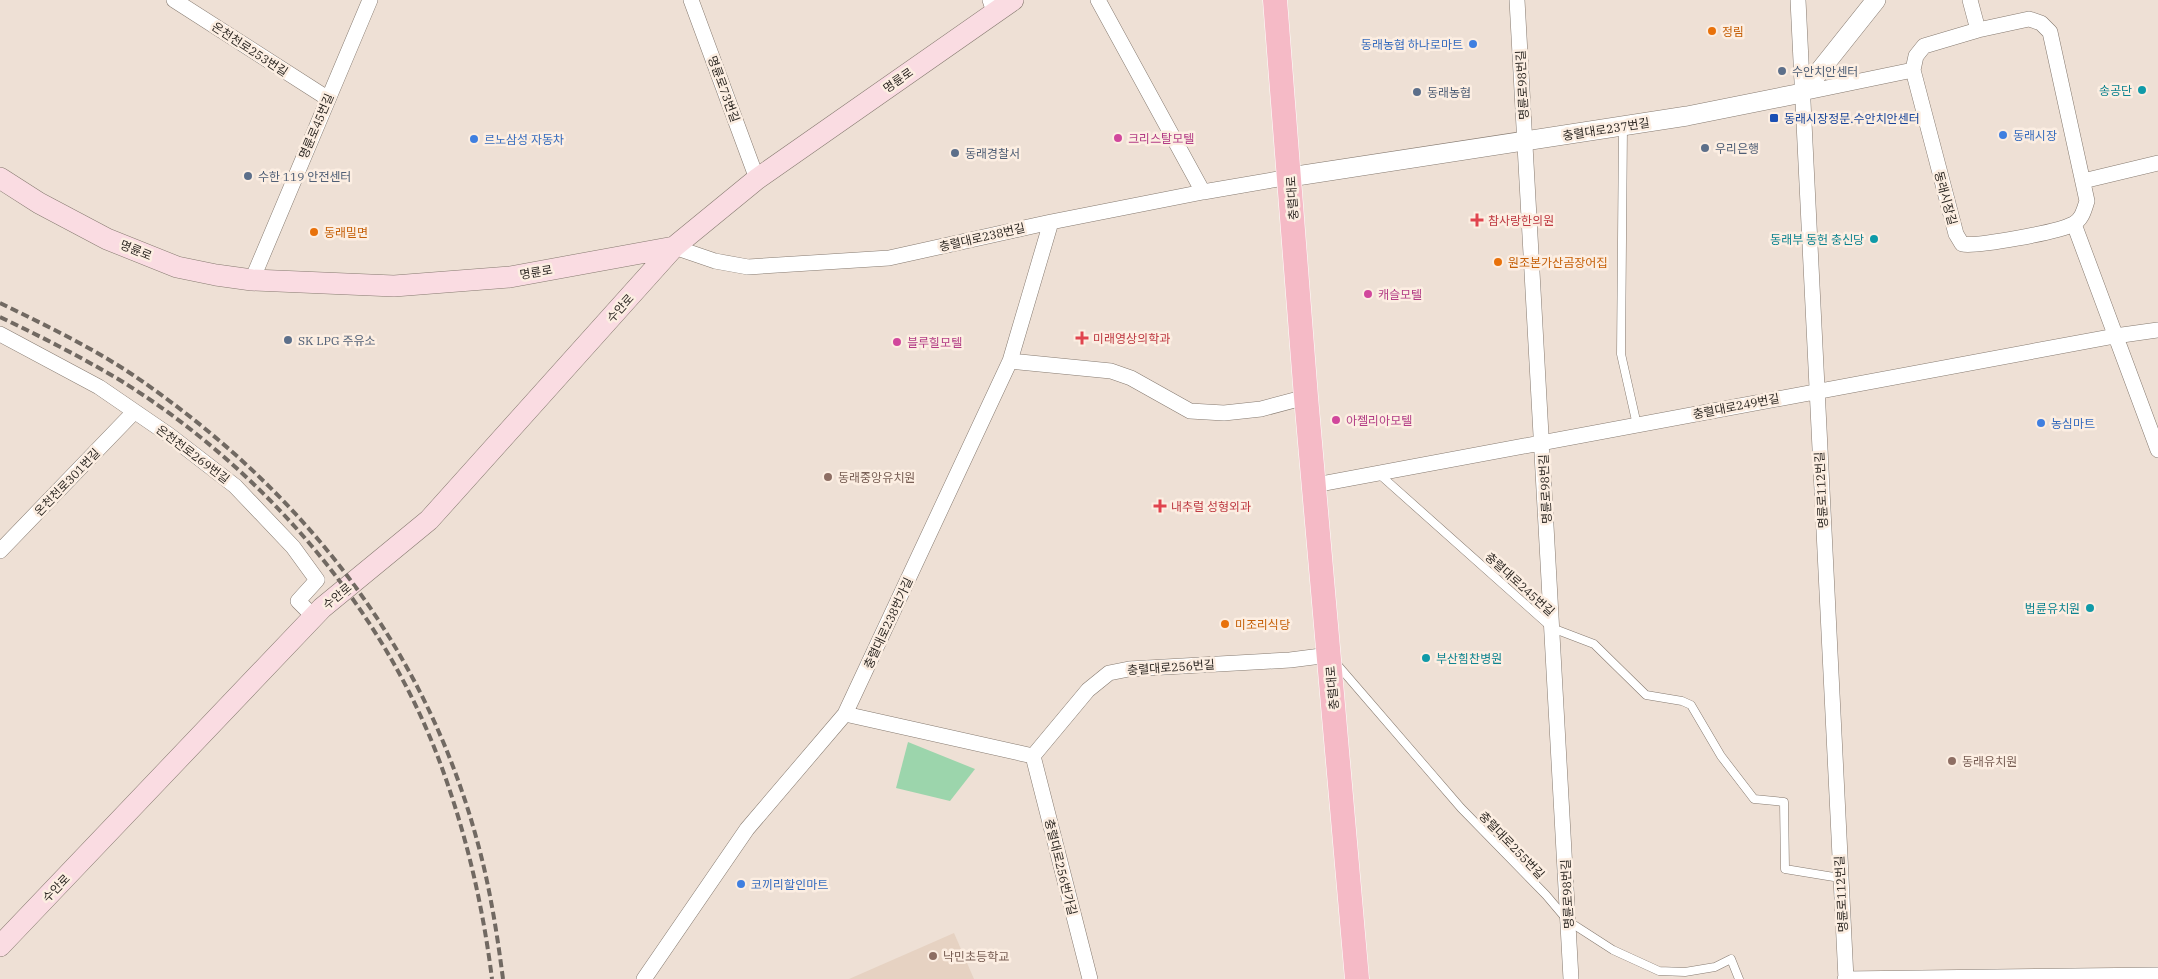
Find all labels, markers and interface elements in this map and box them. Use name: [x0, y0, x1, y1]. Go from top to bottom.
street label: 온천천로253번길: [209, 19, 291, 79]
place label: 정림: [1722, 24, 1744, 39]
marker: 정림: [1706, 25, 1718, 37]
place label: 동래농협 하나로마트: [1361, 37, 1463, 52]
marker: 동래농협 하나로마트: [1467, 38, 1479, 50]
street label: 명륜로98번길: [1513, 50, 1531, 120]
street label: 명륜로73번길: [705, 54, 743, 124]
street label: 명륜로: [880, 64, 916, 96]
place label: 수안치안센터: [1792, 64, 1858, 79]
marker: 수안치안센터: [1776, 65, 1788, 77]
place label: 송공단: [2099, 83, 2132, 98]
marker: 송공단: [2136, 84, 2148, 96]
place label: 동래농협: [1427, 85, 1471, 100]
marker: 동래농협: [1411, 86, 1423, 98]
street label: 명륜로45번길: [295, 91, 337, 161]
place label: 동래시장정문.수안치안센터: [1784, 111, 1920, 126]
marker: 동래시장정문.수안치안센터: [1768, 112, 1780, 124]
street label: 충렬대로237번길: [1561, 115, 1651, 143]
place label: 동래시장: [2013, 128, 2057, 143]
marker: 동래시장: [1997, 129, 2009, 141]
place label: 크리스탈모텔: [1128, 131, 1194, 146]
place label: 르노삼성 자동차: [484, 132, 564, 147]
marker: 크리스탈모텔: [1112, 132, 1124, 144]
marker: 르노삼성 자동차: [468, 133, 480, 145]
place label: 우리은행: [1715, 141, 1759, 156]
marker: 우리은행: [1699, 142, 1711, 154]
place label: 동래경찰서: [965, 146, 1020, 161]
marker: 동래경찰서: [949, 147, 961, 159]
place label: 수한 119 안전센터: [258, 169, 351, 184]
street label: 동래시장길: [1932, 169, 1960, 227]
marker: 수한 119 안전센터: [242, 170, 254, 182]
street label: 충렬대로: [1283, 175, 1301, 221]
marker: 참사랑한의원: [1470, 213, 1484, 227]
place label: 참사랑한의원: [1488, 213, 1554, 228]
street label: 충렬대로238번길: [938, 220, 1026, 254]
place label: 동래밀면: [324, 225, 368, 240]
marker: 동래밀면: [308, 226, 320, 238]
place label: 동래부 동헌 충신당: [1770, 232, 1864, 247]
marker: 동래부 동헌 충신당: [1868, 233, 1880, 245]
street label: 명륜로: [118, 237, 154, 263]
place label: 원조본가산곰장어집: [1508, 255, 1607, 270]
marker: 원조본가산곰장어집: [1492, 256, 1504, 268]
street label: 명륜로: [518, 262, 554, 282]
place label: 캐슬모텔: [1378, 287, 1422, 302]
marker: 캐슬모텔: [1362, 288, 1374, 300]
street label: 수안로: [603, 291, 637, 325]
marker: 미래영상의학과: [1075, 331, 1089, 345]
place label: 미래영상의학과: [1093, 331, 1170, 346]
place label: SK LPG 주유소: [298, 333, 376, 348]
marker: SK LPG 주유소: [282, 334, 294, 346]
place label: 블루힐모텔: [907, 335, 962, 350]
marker: 블루힐모텔: [891, 336, 903, 348]
street label: 충렬대로249번길: [1691, 390, 1781, 422]
place label: 아젤리아모텔: [1346, 413, 1412, 428]
marker: 아젤리아모텔: [1330, 414, 1342, 426]
place label: 농심마트: [2051, 416, 2095, 431]
marker: 농심마트: [2035, 417, 2047, 429]
street label: 온천천로269번길: [153, 422, 233, 486]
street label: 온천천로301번길: [31, 445, 103, 519]
street label: 명륜로112번길: [1812, 451, 1830, 529]
street label: 명륜로98번길: [1536, 454, 1554, 524]
place label: 동래중앙유치원: [838, 470, 915, 485]
marker: 동래중앙유치원: [822, 471, 834, 483]
marker: 내추럴 성형외과: [1153, 499, 1167, 513]
place label: 내추럴 성형외과: [1171, 499, 1251, 514]
street label: 충렬대로245번길: [1482, 549, 1558, 619]
street label: 충렬대로238번가길: [860, 575, 916, 671]
street label: 수안로: [319, 580, 355, 612]
place label: 법륜유치원: [2025, 601, 2080, 616]
marker: 법륜유치원: [2084, 602, 2096, 614]
place label: 미조리식당: [1235, 617, 1290, 632]
marker: 미조리식당: [1219, 618, 1231, 630]
place label: 부산힘찬병원: [1436, 651, 1502, 666]
marker: 부산힘찬병원: [1420, 652, 1432, 664]
street label: 충렬대로256번길: [1127, 656, 1215, 678]
street label: 충렬대로: [1323, 665, 1341, 711]
place label: 동래유치원: [1962, 754, 2017, 769]
marker: 동래유치원: [1946, 755, 1958, 767]
street label: 충렬대로255번길: [1476, 808, 1548, 882]
street label: 충렬대로256번가길: [1042, 817, 1080, 917]
street label: 명륜로112번길: [1832, 855, 1850, 933]
street label: 명륜로98번길: [1558, 859, 1576, 929]
street label: 수안로: [39, 871, 73, 905]
place label: 코끼리할인마트: [751, 877, 828, 892]
marker: 코끼리할인마트: [735, 878, 747, 890]
place label: 낙민초등학교: [943, 949, 1009, 964]
marker: 낙민초등학교: [927, 950, 939, 962]

